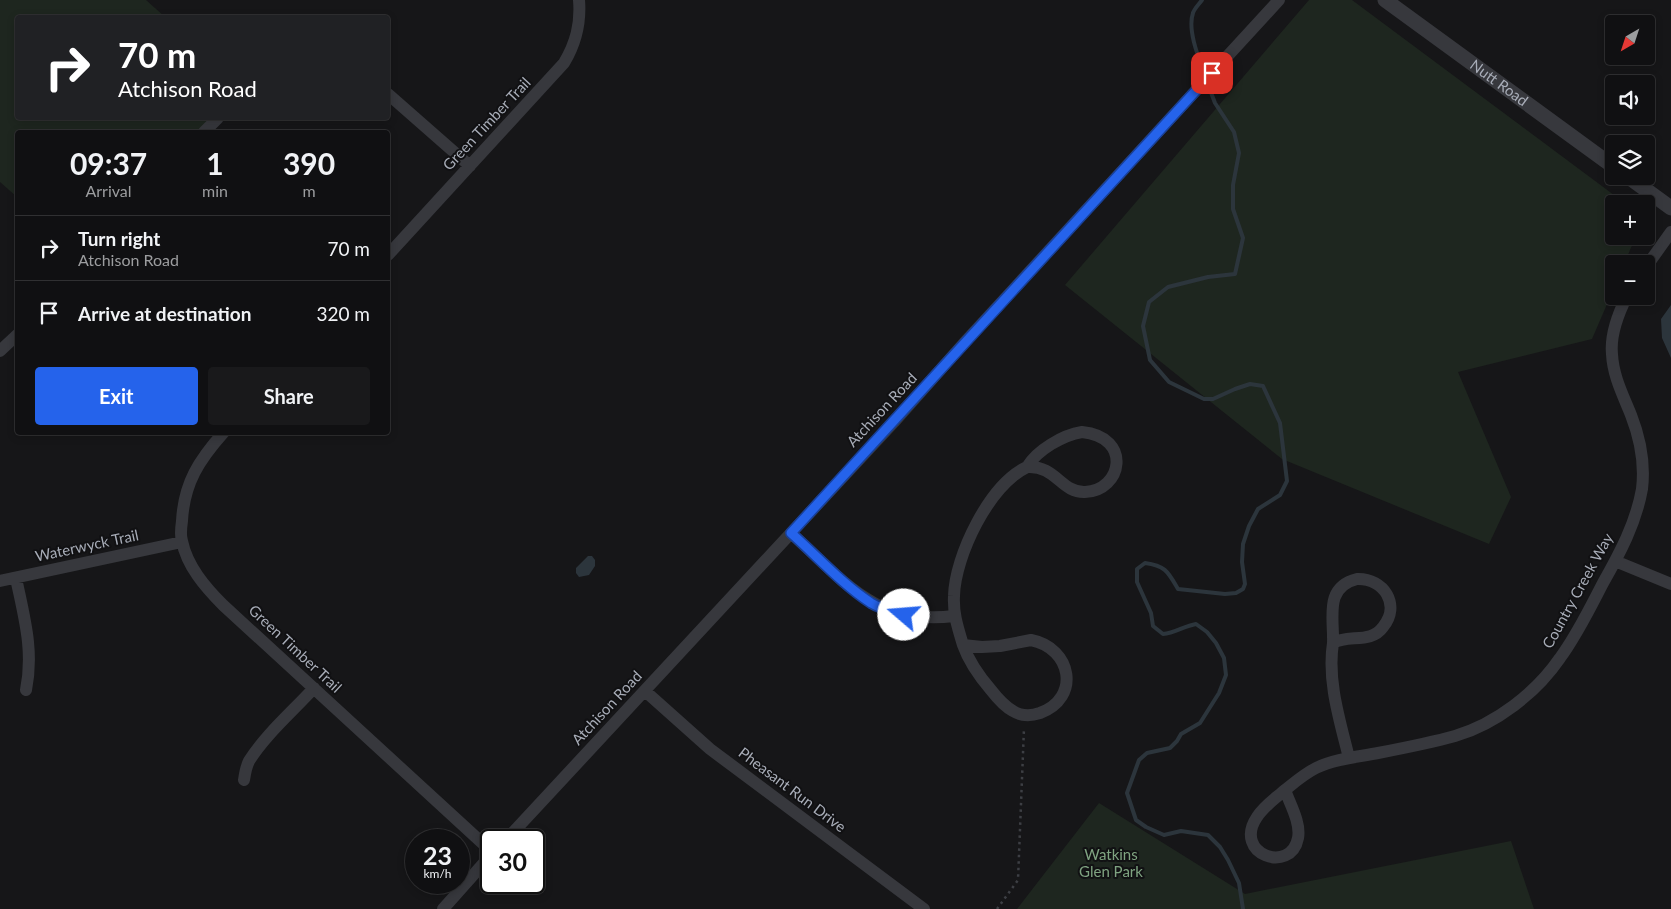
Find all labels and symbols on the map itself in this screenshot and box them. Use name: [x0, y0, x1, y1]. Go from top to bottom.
north arrow: [1605, 15, 1655, 65]
pin: [1191, 52, 1233, 94]
street label: Nutt Road: [1467, 55, 1532, 109]
street label: Green Timber Trail: [439, 73, 534, 173]
street label: Atchison Road: [842, 369, 920, 450]
street label: Waterwyck Trail: [33, 525, 140, 565]
street label: Country Creek Way: [1538, 530, 1616, 651]
position arrow: [877, 588, 929, 640]
street label: Green Timber Trail: [246, 601, 346, 696]
street label: Atchison Road: [567, 667, 645, 748]
street label: Pheasant Run Drive: [735, 743, 850, 835]
speed limit sign: 30: [480, 829, 545, 894]
park label: Watkins Glen Park: [1079, 845, 1143, 880]

